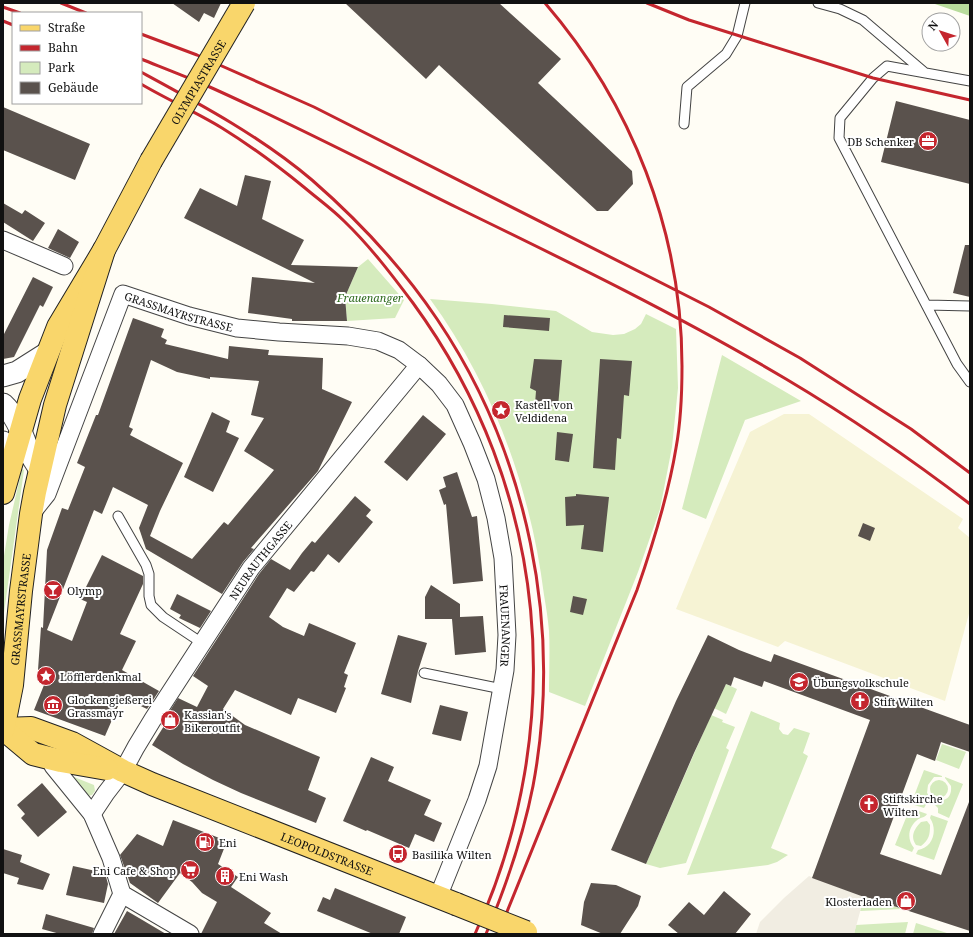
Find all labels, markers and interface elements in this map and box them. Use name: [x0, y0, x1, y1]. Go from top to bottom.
legend: [12, 12, 142, 104]
north arrow: [921, 12, 961, 52]
text: N: [924, 17, 942, 33]
text: Straße: [48, 19, 85, 36]
street label: OLYMPIASTRASSE: [167, 36, 229, 127]
text: Bahn: [48, 39, 78, 56]
text: Park: [48, 59, 76, 76]
text: Gebäude: [48, 79, 99, 96]
office icon: DB Schenker: [917, 130, 939, 152]
place label: DB Schenker: [847, 134, 915, 149]
street label: GRASSMAYRSTRASSE: [123, 288, 235, 334]
park label: Frauenanger: [336, 290, 404, 305]
place label: Kastell von Veldidena: [515, 397, 573, 425]
place icon: Kastell von Veldidena: [490, 399, 512, 421]
street label: NEURAUTHGASSE: [225, 517, 295, 602]
street label: GRASSMAYRSTRASSE: [6, 552, 33, 666]
bar icon: Olymp: [42, 579, 64, 601]
place label: Olymp: [67, 583, 102, 598]
street label: FRAUENANGER: [497, 584, 515, 668]
place icon: Löfflerdenkmal: [35, 665, 57, 687]
place label: Löfflerdenkmal: [60, 669, 142, 684]
school or university icon: Übungsvolkschule: [788, 671, 810, 693]
place label: Übungsvolkschule: [813, 675, 909, 690]
church icon: Stift Wilten: [849, 690, 871, 712]
place label: Glockengießerei Grassmayr: [67, 692, 153, 720]
museum icon: Glockengießerei Grassmayr: [42, 694, 64, 716]
place label: Stift Wilten: [874, 694, 933, 709]
place label: Kassian's Bikeroutfit: [184, 707, 240, 735]
shop icon: Kassian's Bikeroutfit: [159, 709, 181, 731]
place label: Stiftskirche Wilten: [883, 791, 943, 819]
church icon: Stiftskirche Wilten: [858, 793, 880, 815]
street label: LEOPOLDSTRASSE: [279, 828, 376, 878]
fuel station icon: Eni: [194, 831, 216, 853]
place label: Eni: [219, 835, 237, 850]
bus stop icon: Basilika Wilten: [387, 843, 409, 865]
place label: Basilika Wilten: [412, 847, 492, 862]
supermarket icon: Eni Cafe & Shop: [179, 859, 201, 881]
place label: Eni Cafe & Shop: [93, 863, 176, 878]
building icon: Eni Wash: [214, 865, 236, 887]
place label: Eni Wash: [239, 869, 288, 884]
shop icon: Klosterladen: [895, 890, 917, 912]
place label: Klosterladen: [825, 894, 892, 909]

